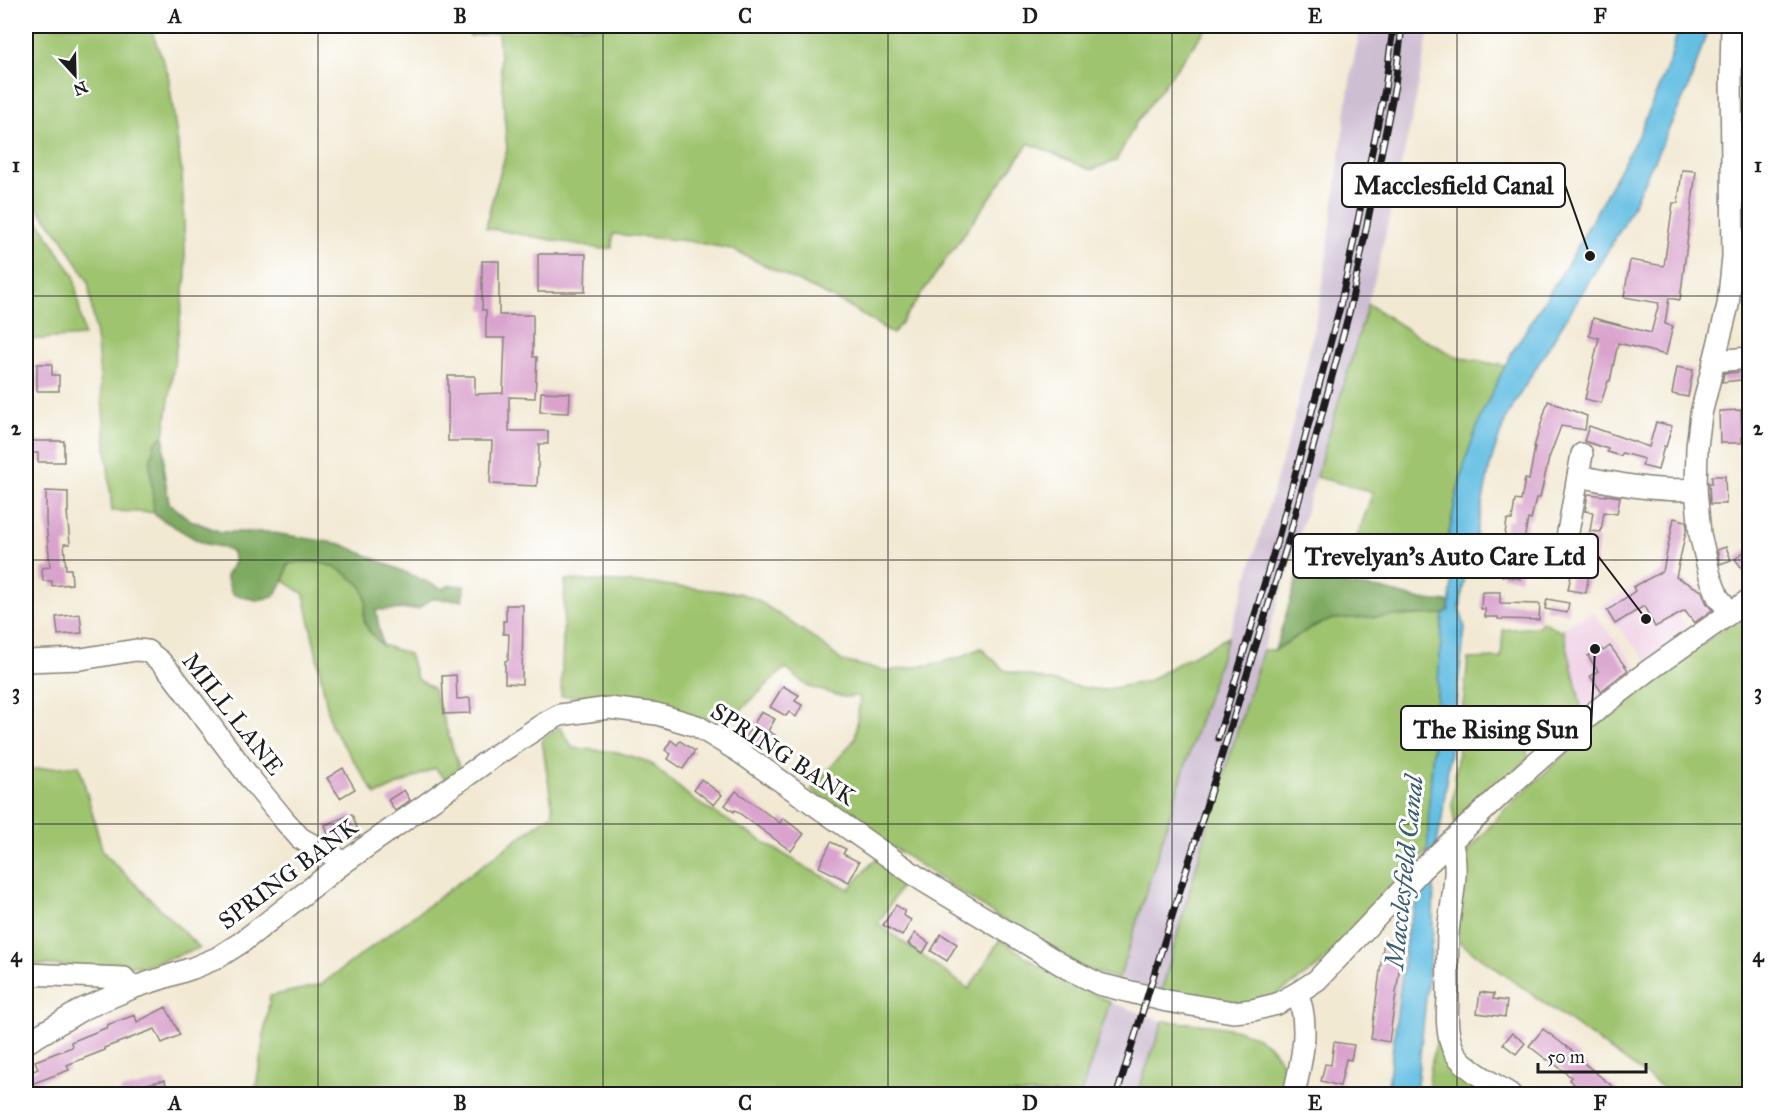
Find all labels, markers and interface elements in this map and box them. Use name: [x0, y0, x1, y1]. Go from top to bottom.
text: A: [166, 4, 182, 28]
text: B: [453, 4, 467, 28]
text: C: [738, 4, 752, 28]
text: D: [1022, 4, 1038, 28]
text: E: [1308, 4, 1323, 28]
text: F: [1593, 4, 1607, 28]
north arrow: [45, 45, 105, 105]
text: N: [70, 77, 90, 100]
text: 1: [12, 153, 20, 177]
text: 1: [1754, 153, 1762, 177]
callout: Macclesfield Canal: [1342, 163, 1565, 207]
text: Macclesfield Canal: [1354, 169, 1555, 201]
text: 2: [11, 416, 22, 440]
text: 2: [1753, 416, 1764, 440]
callout: Trevelyan's Auto Care Ltd: [1293, 534, 1598, 578]
text: Trevelyan's Auto Care Ltd: [1304, 540, 1586, 572]
street label: MILL LANE: [176, 647, 290, 781]
text: 3: [12, 680, 20, 705]
text: 3: [1754, 680, 1762, 705]
street label: SPRING BANK: [705, 696, 862, 813]
callout: The Rising Sun: [1401, 706, 1591, 750]
text: The Rising Sun: [1412, 713, 1579, 746]
water label: Macclesfield Canal: [1378, 772, 1430, 973]
street label: SPRING BANK: [212, 811, 364, 936]
text: 4: [10, 943, 22, 968]
text: 4: [1752, 943, 1764, 968]
scale bar: [1538, 1036, 1646, 1074]
text: 50 m: [1547, 1046, 1585, 1068]
text: A: [166, 1091, 182, 1115]
text: B: [453, 1091, 467, 1115]
text: C: [738, 1091, 752, 1115]
text: D: [1022, 1091, 1038, 1115]
text: E: [1308, 1091, 1323, 1115]
text: F: [1593, 1091, 1607, 1115]

